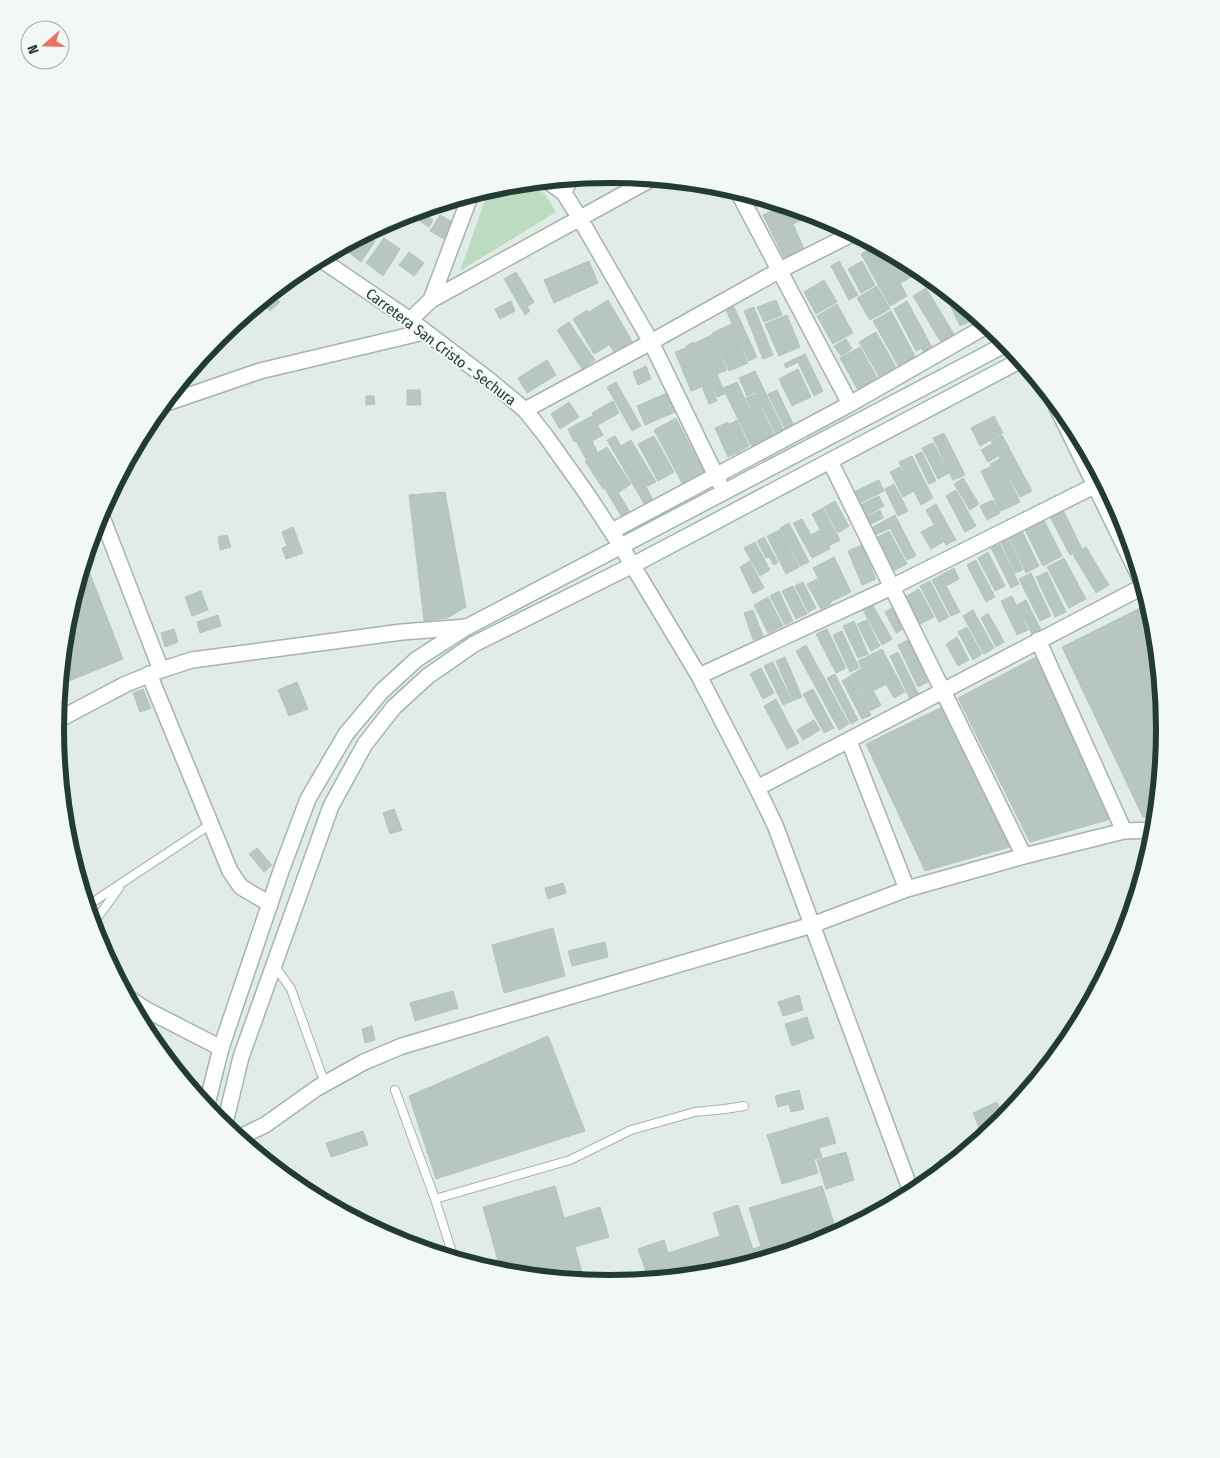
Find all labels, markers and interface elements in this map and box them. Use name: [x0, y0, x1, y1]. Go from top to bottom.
north arrow: [20, 20, 70, 70]
text: N: [24, 42, 43, 56]
street label: Carretera San Cristo - Sechura: [362, 285, 520, 409]

